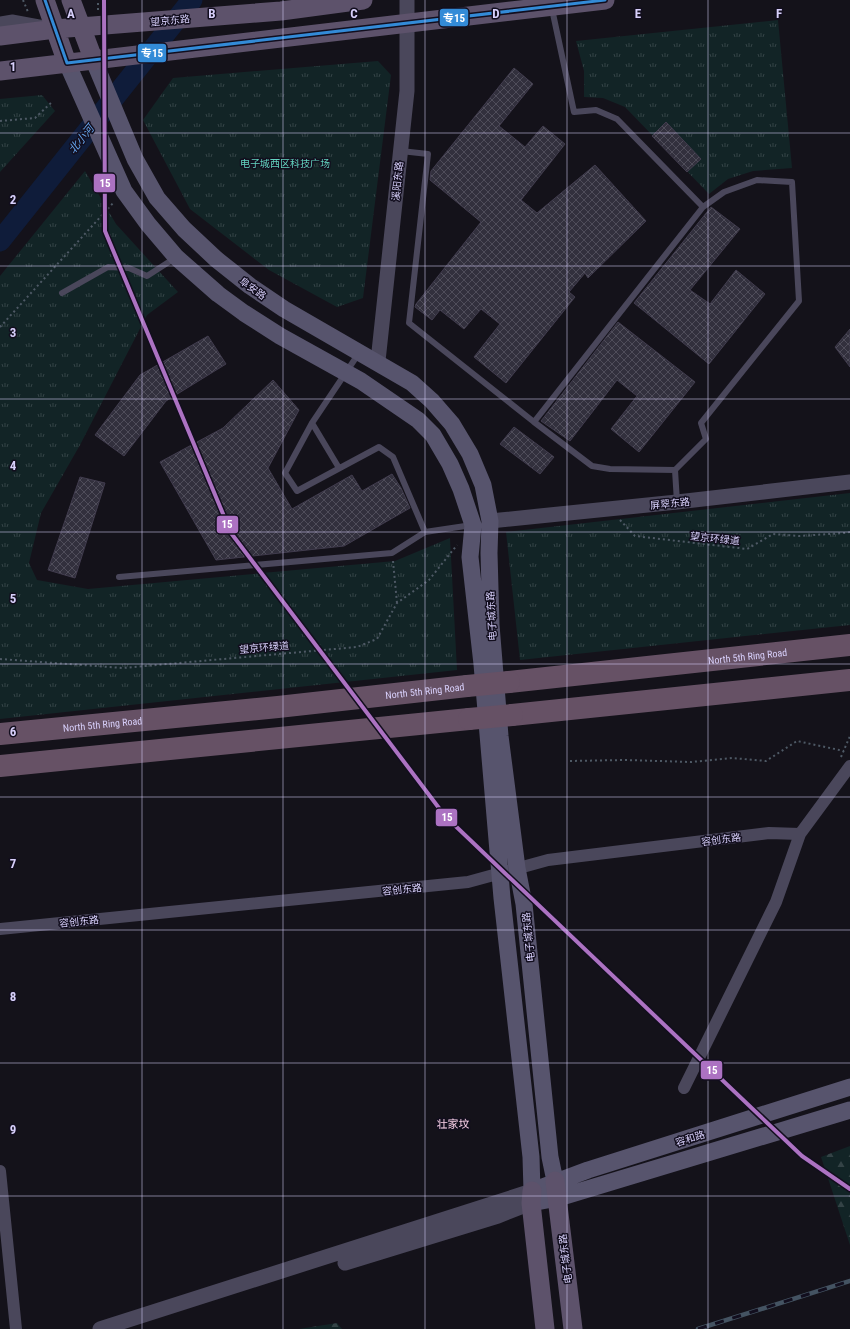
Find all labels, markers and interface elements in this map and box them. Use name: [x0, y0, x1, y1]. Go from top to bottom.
text: A: [67, 6, 75, 21]
text: B: [208, 6, 216, 21]
text: C: [350, 6, 358, 21]
text: D: [492, 6, 500, 21]
text: E: [635, 6, 642, 21]
text: F: [776, 6, 782, 21]
line badge: 专15: [439, 8, 469, 27]
text: 专15: [443, 12, 465, 25]
street label: 望京东路: [150, 13, 190, 28]
line badge: 专15: [137, 43, 167, 63]
text: 专15: [141, 47, 163, 60]
text: 1: [10, 59, 16, 74]
water label: 北小河: [66, 121, 98, 156]
park label: 电子城西区科技广场: [240, 158, 330, 169]
street label: 溪阳东路: [390, 161, 405, 202]
line badge: 15: [93, 173, 116, 193]
text: 15: [99, 177, 111, 190]
text: 2: [10, 192, 17, 207]
street label: 阜安路: [237, 275, 268, 302]
text: 3: [10, 325, 16, 340]
text: 4: [10, 458, 17, 473]
street label: 屏翠东路: [650, 496, 691, 511]
line badge: 15: [216, 515, 239, 534]
text: 15: [221, 518, 233, 531]
street label: 望京环绿道: [690, 530, 740, 547]
text: 5: [10, 591, 17, 606]
street label: 电子城东路: [485, 591, 498, 641]
street label: 望京环绿道: [239, 640, 289, 655]
street label: North 5th Ring Road: [708, 647, 788, 666]
street label: North 5th Ring Road: [385, 681, 465, 701]
street label: North 5th Ring Road: [62, 715, 143, 734]
text: 6: [10, 724, 17, 739]
line badge: 15: [435, 808, 458, 827]
text: 15: [441, 811, 453, 824]
street label: 容创东路: [701, 832, 742, 847]
text: 7: [10, 856, 17, 871]
street label: 容创东路: [382, 882, 423, 897]
street label: 电子城东路: [520, 912, 537, 962]
street label: 容创东路: [59, 914, 100, 929]
text: 8: [10, 989, 16, 1004]
line badge: 15: [700, 1060, 723, 1080]
text: 15: [706, 1064, 718, 1077]
district label: 壮家坟: [437, 1118, 470, 1131]
text: 9: [10, 1122, 16, 1137]
street label: 容和路: [674, 1129, 706, 1148]
street label: 电子城东路: [557, 1233, 574, 1284]

